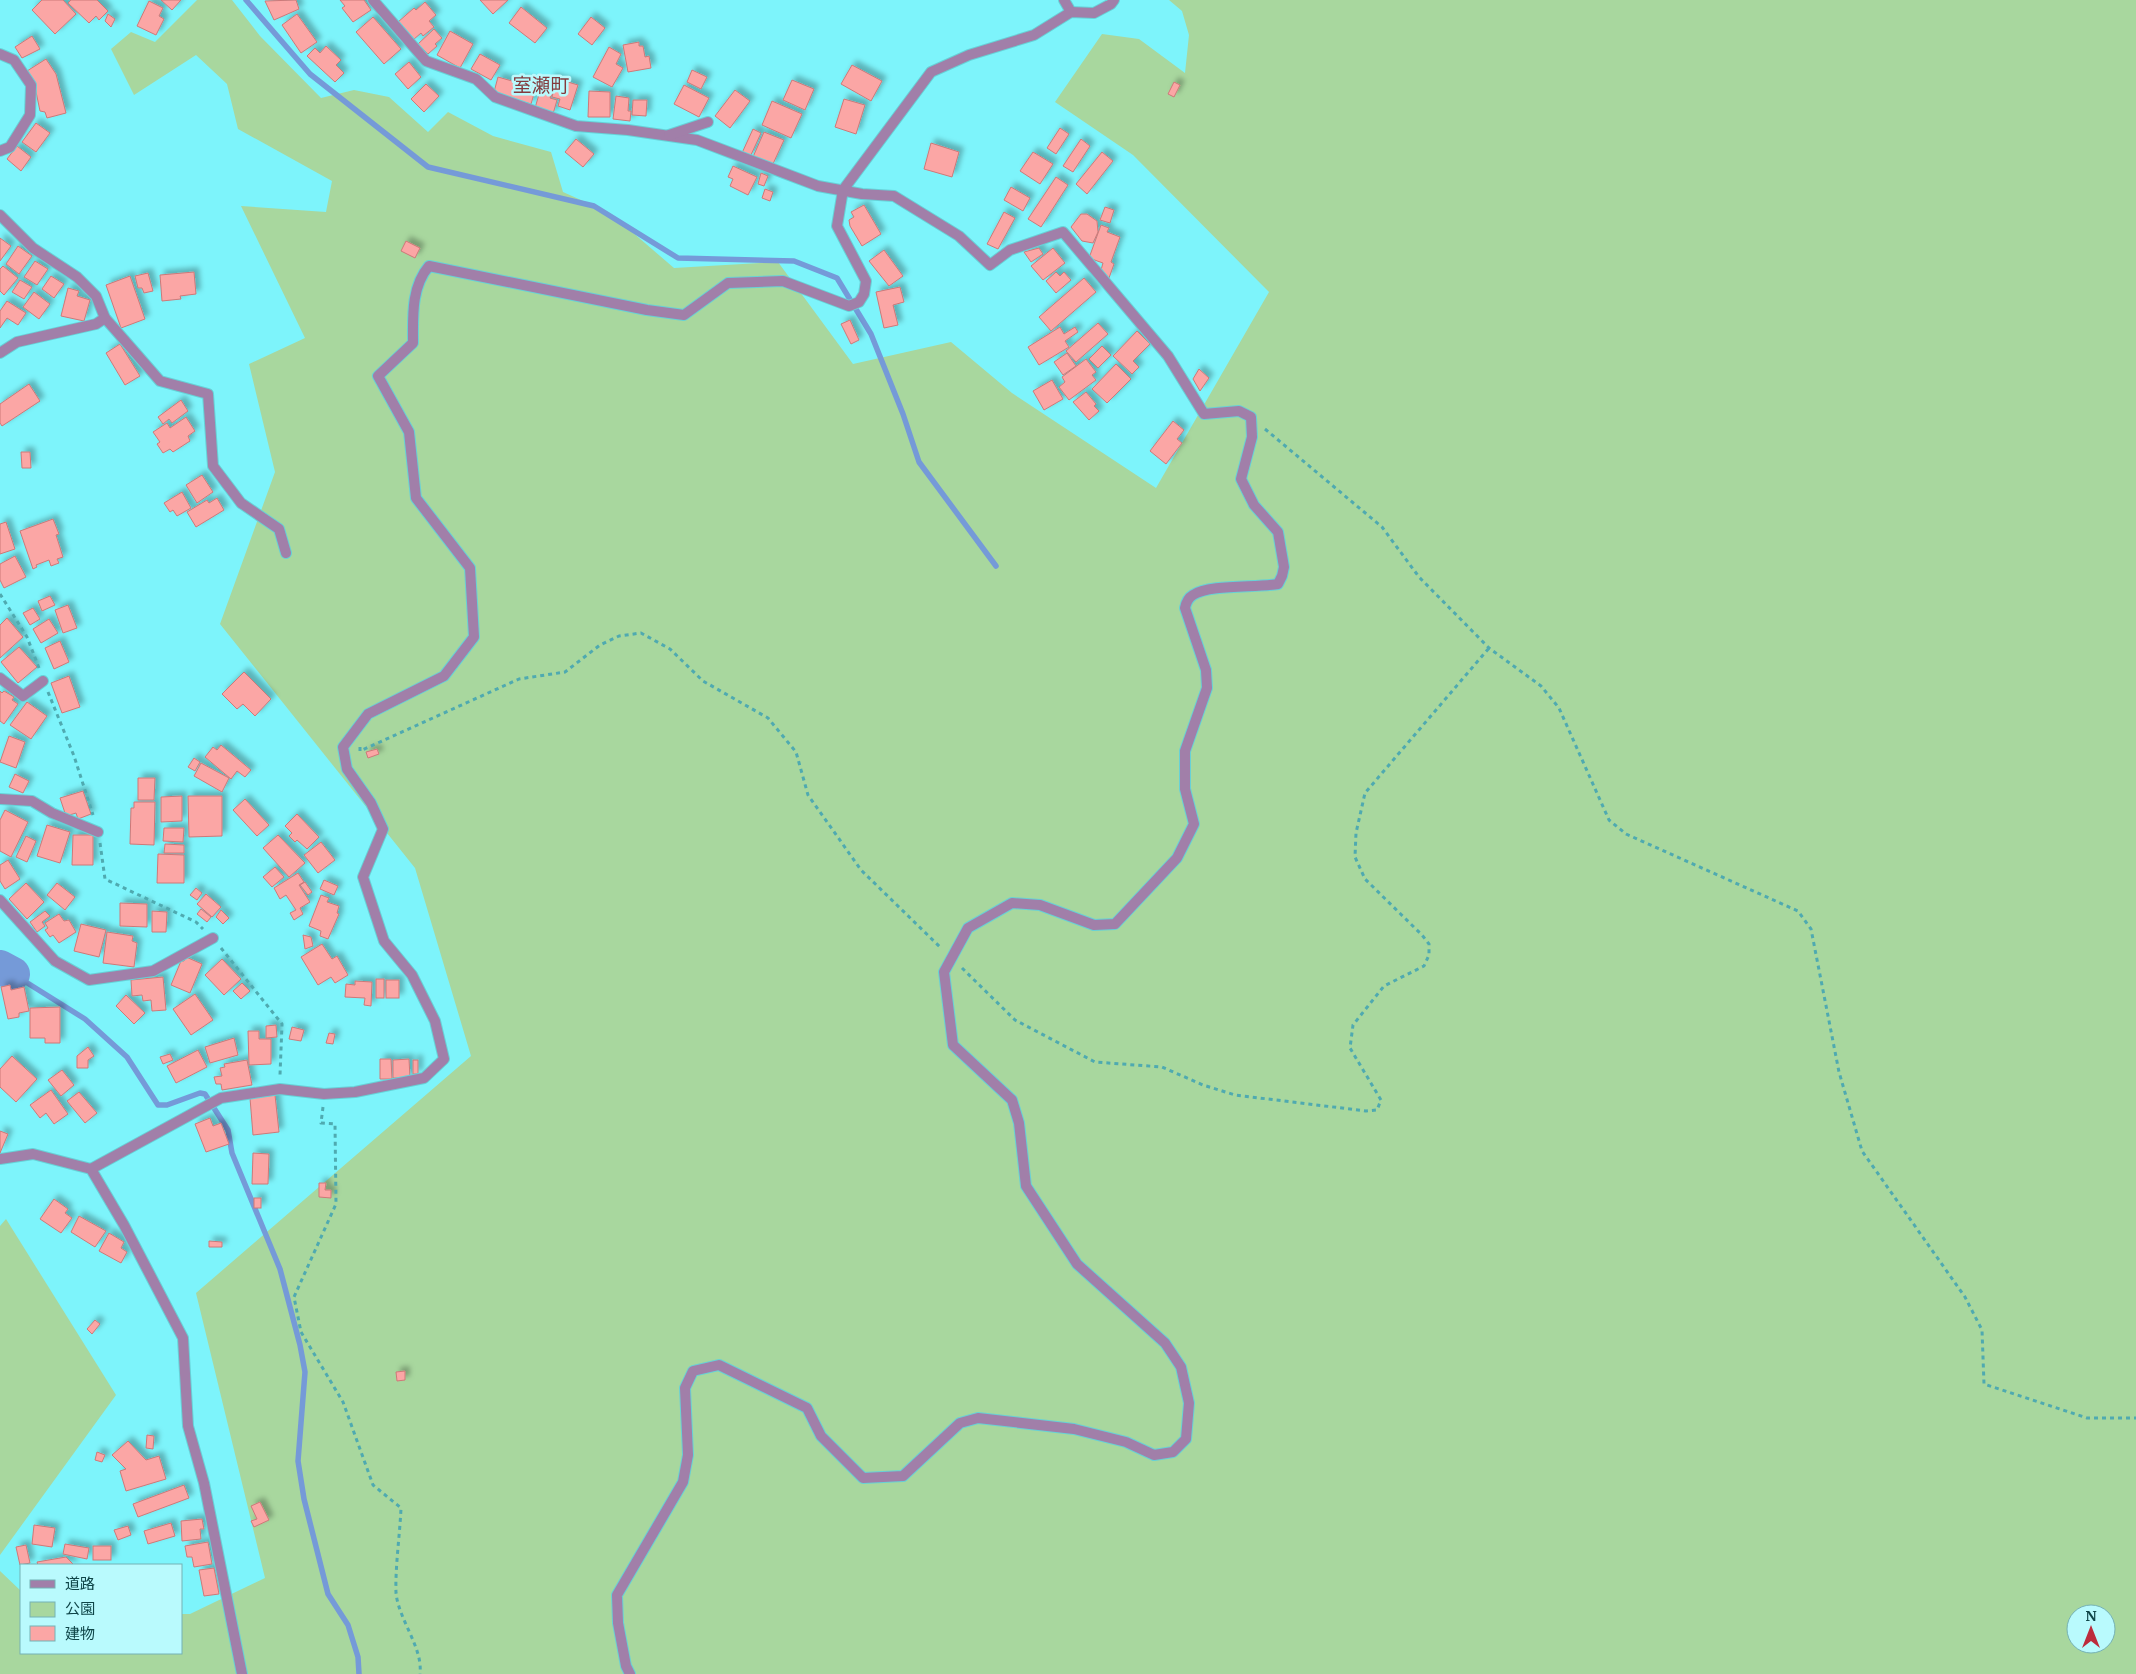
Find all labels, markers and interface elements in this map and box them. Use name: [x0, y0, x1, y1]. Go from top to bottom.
district label: 室瀬町: [512, 73, 570, 97]
legend: [20, 1564, 182, 1654]
text: 道路: [65, 1574, 95, 1593]
text: 公園: [65, 1599, 95, 1618]
north arrow: [2066, 1604, 2116, 1654]
text: N: [2085, 1607, 2097, 1625]
text: 建物: [65, 1624, 95, 1643]

